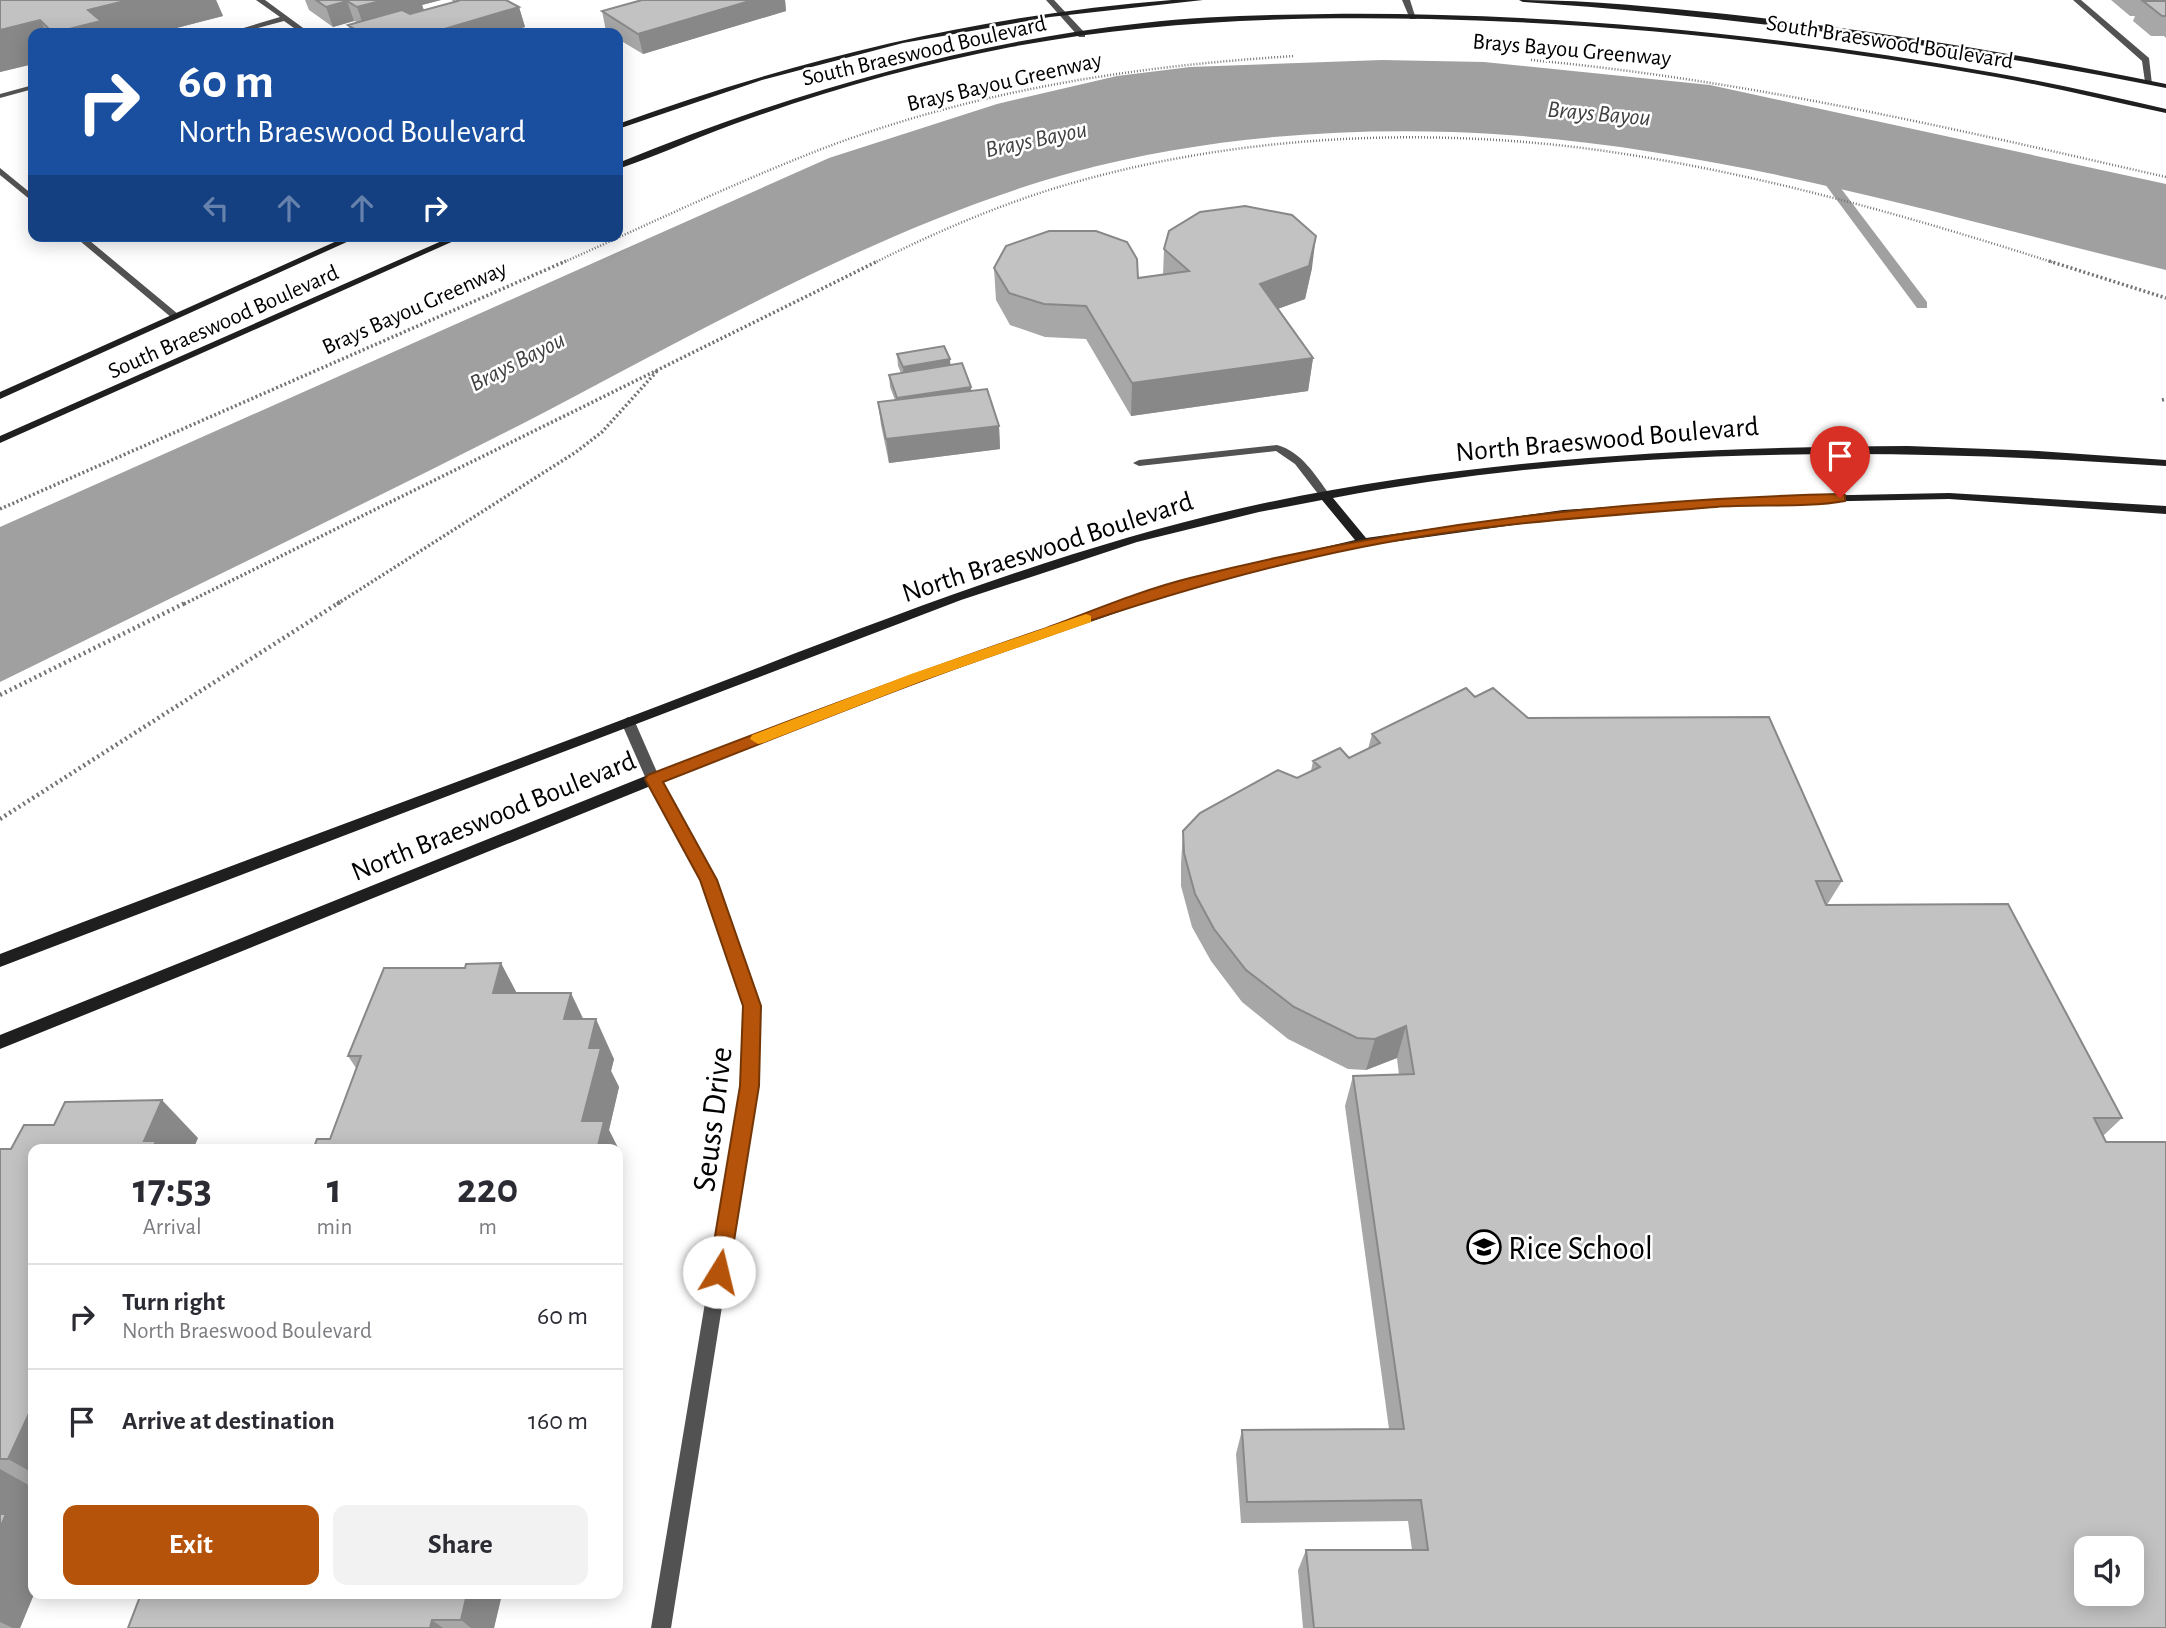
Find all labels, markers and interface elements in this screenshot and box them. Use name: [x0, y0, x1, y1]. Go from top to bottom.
street label: South Braeswood Boulevard: [800, 12, 1049, 91]
street label: South Braeswood Boulevard: [1765, 12, 2015, 73]
street label: Brays Bayou Greenway: [1472, 30, 1672, 71]
street label: Brays Bayou Greenway: [905, 49, 1104, 116]
icon: right: [63, 56, 154, 147]
text: 60 m: [178, 58, 274, 107]
water label: Brays Bayou: [1546, 98, 1652, 130]
text: North Braeswood Boulevard: [178, 116, 526, 148]
water label: Brays Bayou: [983, 117, 1089, 163]
icon: left: [197, 189, 235, 227]
icon: ahead: [270, 189, 308, 227]
icon: ahead: [343, 189, 381, 227]
icon: right: [416, 189, 454, 227]
street label: Brays Bayou Greenway: [319, 257, 511, 359]
street label: South Braeswood Boulevard: [105, 261, 342, 384]
water label: Brays Bayou: [466, 328, 569, 396]
street label: North Braeswood Boulevard: [1454, 413, 1760, 467]
pin: [1810, 426, 1870, 498]
icon: arrive: [1821, 437, 1859, 475]
street label: North Braeswood Boulevard: [899, 488, 1197, 608]
street label: North Braeswood Boulevard: [347, 747, 640, 887]
street label: Seuss Drive: [688, 1045, 739, 1194]
text: 17:53: [133, 1168, 212, 1210]
text: 1: [327, 1168, 342, 1210]
text: 220: [457, 1168, 518, 1210]
text: Arrival: [143, 1216, 202, 1239]
text: min: [316, 1216, 352, 1239]
text: m: [478, 1216, 497, 1239]
school or university icon: Rice School: [1465, 1228, 1503, 1266]
place label: Rice School: [1508, 1233, 1653, 1266]
position arrow: [682, 1235, 756, 1309]
text: Turn right: [122, 1289, 225, 1315]
icon: right: [63, 1298, 101, 1336]
text: 60 m: [537, 1303, 588, 1329]
text: North Braeswood Boulevard: [122, 1320, 372, 1343]
icon: arrive: [63, 1403, 101, 1441]
text: Arrive at destination: [122, 1408, 335, 1434]
text: 160 m: [528, 1408, 588, 1434]
button: Exit: [63, 1505, 319, 1585]
button: Share: [333, 1505, 588, 1585]
map controls: [2074, 1536, 2144, 1606]
button: sound: [2074, 1536, 2144, 1606]

